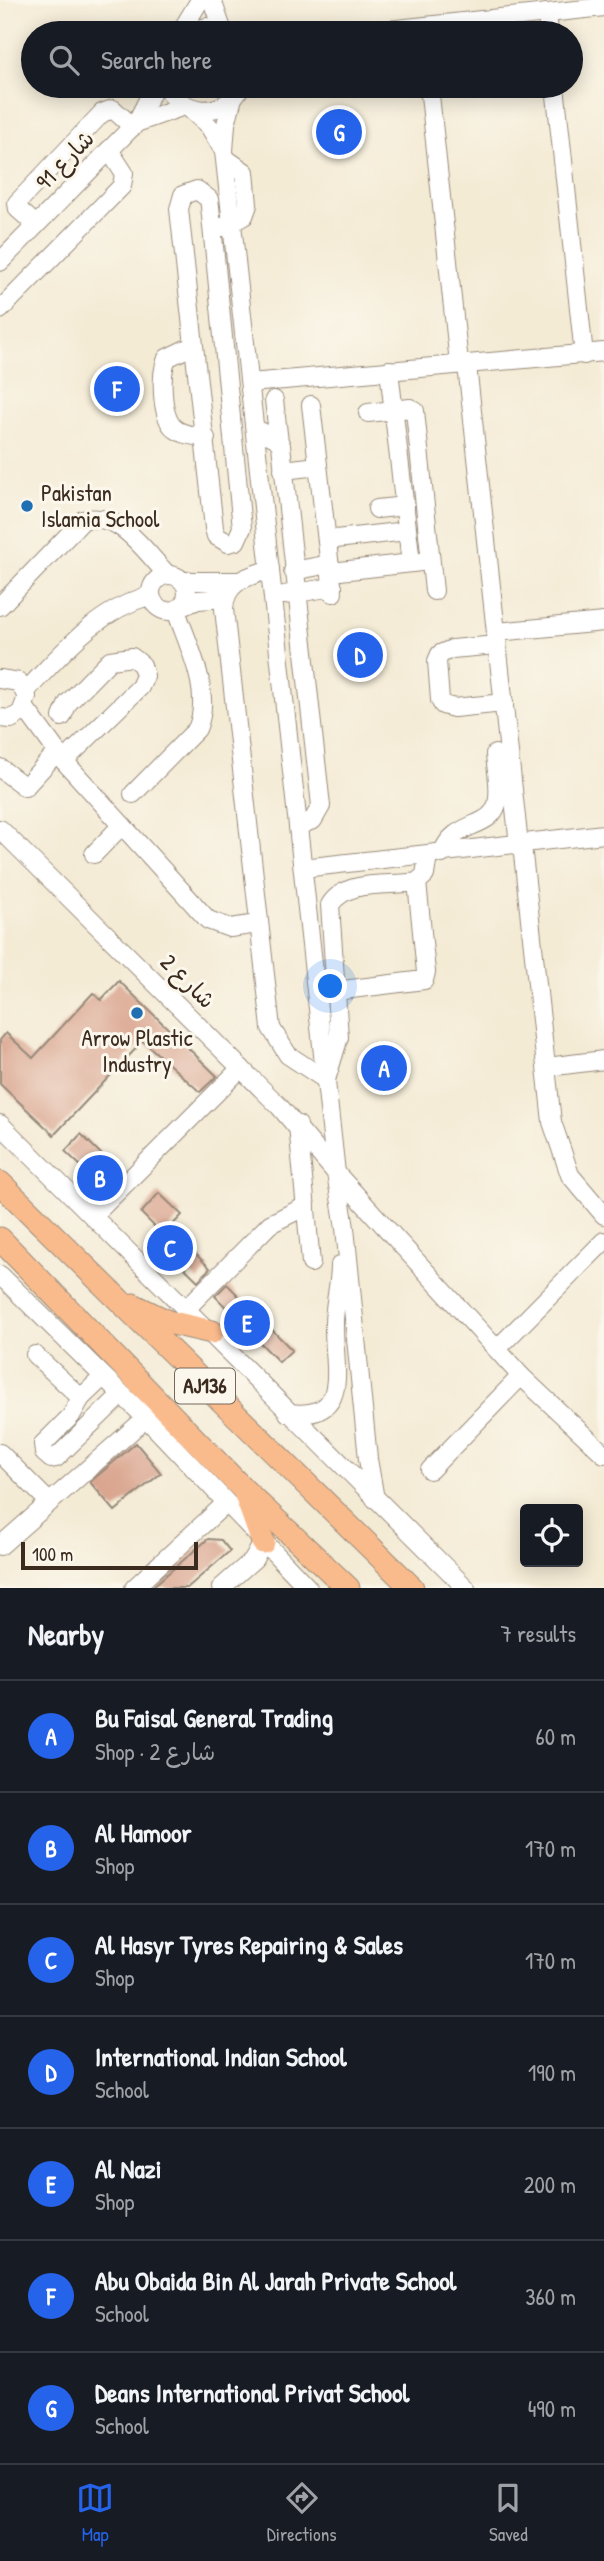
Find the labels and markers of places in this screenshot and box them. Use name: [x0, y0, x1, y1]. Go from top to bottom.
pin: G: [316, 106, 362, 158]
pin: F: [94, 363, 140, 415]
place label: Pakistan Islamia School: [41, 477, 160, 534]
marker: Pakistan Islamia School: [19, 498, 35, 514]
pin: D: [337, 629, 383, 681]
marker: Arrow Plastic Industry: [129, 1005, 145, 1021]
place label: Arrow Plastic Industry: [81, 1022, 193, 1079]
pin: A: [361, 1042, 407, 1094]
pin: B: [77, 1152, 123, 1204]
pin: C: [147, 1222, 193, 1274]
pin: E: [224, 1297, 270, 1349]

